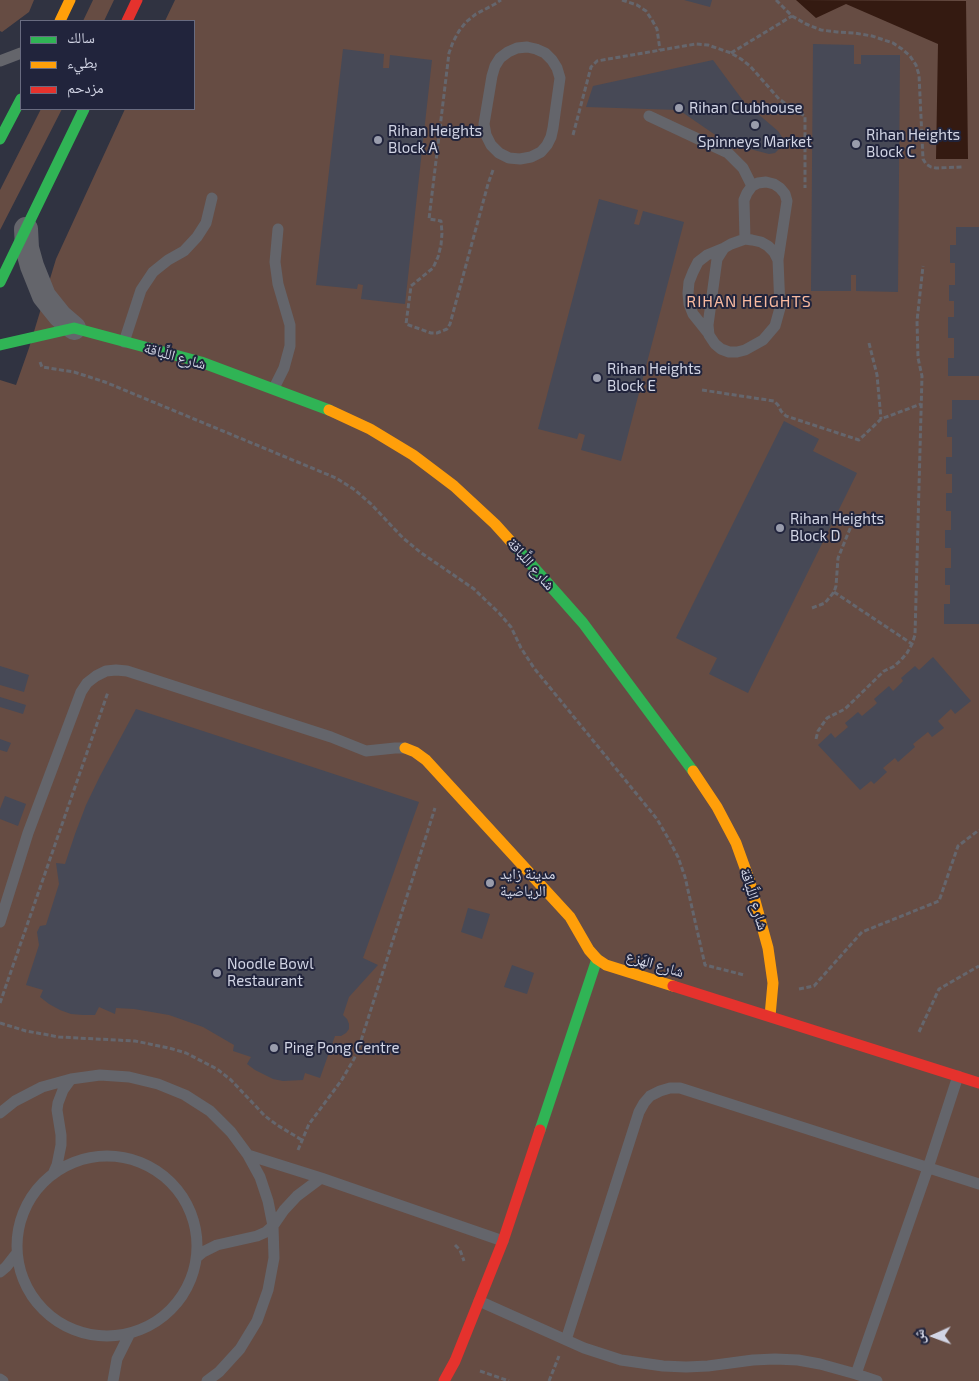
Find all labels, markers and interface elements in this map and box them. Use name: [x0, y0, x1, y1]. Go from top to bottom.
legend: [20, 20, 195, 110]
text: سالك: [67, 28, 95, 46]
text: بطيء: [67, 53, 97, 71]
text: مزدحم: [67, 78, 104, 96]
place label: Rihan Clubhouse: [689, 99, 803, 117]
marker: Rihan Clubhouse: [673, 102, 685, 114]
marker: Spinneys Market: [749, 119, 761, 131]
place label: Rihan Heights Block A: [388, 122, 482, 157]
place label: Rihan Heights Block C: [866, 126, 960, 161]
place label: Spinneys Market: [698, 133, 812, 151]
marker: Rihan Heights Block A: [372, 134, 384, 146]
marker: Rihan Heights Block C: [850, 138, 862, 150]
district label: RIHAN HEIGHTS: [685, 292, 813, 312]
street label: شارع اللَّباقة: [142, 339, 208, 373]
place label: Rihan Heights Block E: [607, 360, 701, 395]
marker: Rihan Heights Block E: [591, 372, 603, 384]
place label: Rihan Heights Block D: [790, 510, 884, 545]
marker: Rihan Heights Block D: [774, 522, 786, 534]
street label: شارع اللَّباقة: [503, 534, 559, 594]
place label: مدينة زايد الرياضية: [500, 865, 555, 900]
street label: شارع اللَّباقة: [736, 866, 772, 932]
marker: مدينة زايد الرياضية: [484, 877, 496, 889]
street label: شارع الهَزع: [624, 947, 686, 981]
place label: Noodle Bowl Restaurant: [227, 955, 314, 990]
marker: Noodle Bowl Restaurant: [211, 967, 223, 979]
place label: Ping Pong Centre: [284, 1039, 400, 1057]
marker: Ping Pong Centre: [268, 1042, 280, 1054]
north arrow: [909, 1311, 959, 1361]
text: ش: [910, 1329, 927, 1344]

